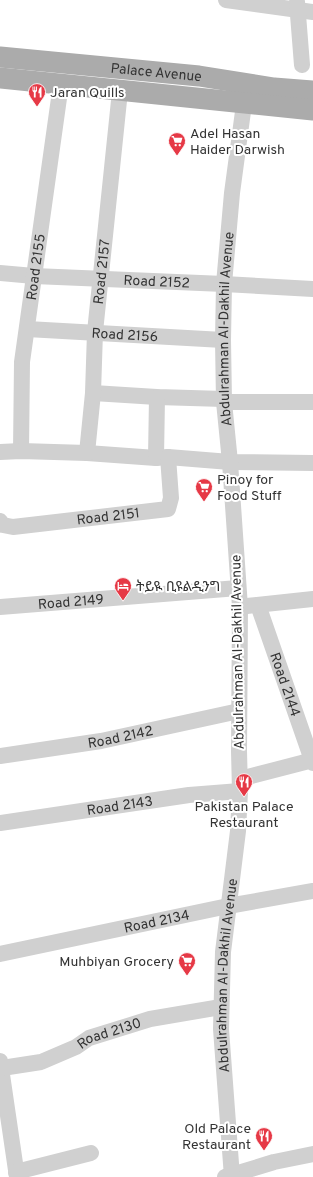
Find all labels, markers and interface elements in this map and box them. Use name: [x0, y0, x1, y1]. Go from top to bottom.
street label: Palace Avenue: [110, 61, 202, 86]
restaurant icon: Jaran Quills: [27, 82, 47, 107]
place label: Jaran Quills: [50, 85, 125, 102]
place label: Adel Hasan Haider Darwish: [190, 126, 285, 159]
supermarket icon: Adel Hasan Haider Darwish: [167, 131, 187, 156]
street label: Abdulrahman Al-Dakhil Avenue: [216, 231, 239, 427]
street label: Road 2155: [24, 233, 50, 301]
street label: Road 2157: [91, 238, 115, 305]
street label: Road 2152: [123, 273, 190, 293]
street label: Road 2156: [91, 326, 158, 346]
place label: Pinoy for Food Stuff: [217, 472, 282, 505]
supermarket icon: Pinoy for Food Stuff: [194, 477, 214, 502]
street label: Road 2151: [76, 505, 141, 530]
street label: Abdulrahman Al-Dakhil Avenue: [228, 554, 249, 750]
hotel icon: ትይዪ ቢዩልዲንግ: [113, 576, 133, 601]
place label: ትይዪ ቢዩልዲንግ: [136, 579, 220, 596]
street label: Road 2149: [37, 592, 105, 614]
street label: Road 2144: [265, 651, 303, 719]
street label: Road 2142: [87, 723, 155, 753]
restaurant icon: Pakistan Palace Restaurant: [234, 772, 254, 797]
street label: Road 2143: [86, 793, 154, 820]
place label: Pakistan Palace Restaurant: [195, 799, 293, 832]
street label: Abdulrahman Al-Dakhil Avenue: [214, 878, 242, 1073]
street label: Road 2134: [122, 907, 191, 938]
supermarket icon: Muhbiyan Grocery: [177, 951, 197, 976]
place label: Muhbiyan Grocery: [59, 954, 174, 971]
street label: Road 2130: [75, 1015, 144, 1053]
place label: Old Palace Restaurant: [182, 1121, 251, 1154]
restaurant icon: Old Palace Restaurant: [254, 1126, 274, 1151]

